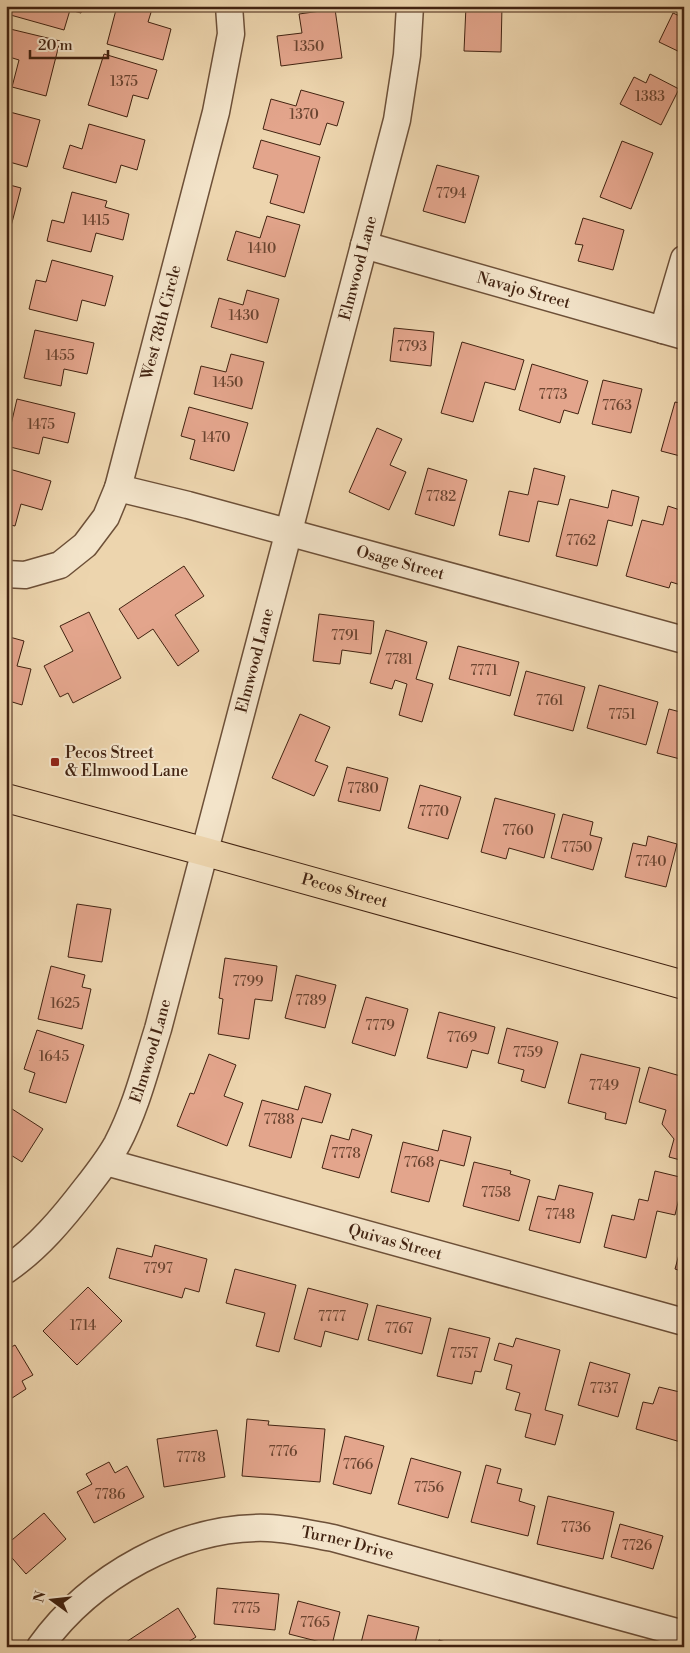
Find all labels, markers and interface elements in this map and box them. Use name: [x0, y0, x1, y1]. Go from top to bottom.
scale bar: [30, 28, 108, 60]
text: 20 m: [38, 36, 73, 55]
house number: 1350: [294, 38, 324, 56]
house number: 1375: [110, 73, 138, 91]
house number: 1383: [635, 88, 665, 106]
house number: 1370: [289, 106, 319, 124]
house number: 7794: [436, 185, 466, 203]
house number: 1415: [82, 212, 110, 230]
street label: Elmwood Lane: [335, 214, 381, 322]
house number: 1410: [248, 240, 276, 258]
street label: West 78th Circle: [136, 263, 186, 383]
street label: Navajo Street: [474, 268, 573, 313]
house number: 1430: [229, 307, 259, 325]
house number: 7793: [397, 338, 427, 356]
house number: 1455: [45, 347, 75, 365]
house number: 1450: [213, 374, 243, 392]
house number: 7773: [539, 386, 568, 404]
house number: 7763: [602, 397, 632, 415]
house number: 1475: [27, 416, 55, 434]
house number: 1470: [201, 429, 231, 447]
house number: 7782: [426, 488, 456, 506]
house number: 7762: [566, 532, 596, 550]
street label: Osage Street: [354, 541, 447, 584]
street label: Elmwood Lane: [232, 606, 278, 715]
house number: 7791: [331, 627, 359, 645]
house number: 7781: [385, 651, 413, 669]
house number: 7771: [470, 662, 498, 680]
house number: 7761: [536, 692, 564, 710]
house number: 7751: [608, 706, 636, 724]
place label: Pecos Street & Elmwood Lane: [65, 743, 188, 781]
marker: Pecos Street & Elmwood Lane: [49, 756, 61, 768]
house number: 7780: [347, 780, 379, 798]
house number: 7770: [419, 803, 449, 821]
house number: 7760: [502, 822, 534, 840]
house number: 7750: [562, 839, 592, 857]
house number: 7740: [636, 853, 666, 871]
street label: Pecos Street: [299, 869, 390, 912]
house number: 7799: [233, 973, 263, 991]
house number: 7789: [296, 992, 326, 1010]
house number: 1625: [50, 995, 80, 1013]
street label: Elmwood Lane: [126, 997, 175, 1106]
house number: 7779: [365, 1017, 395, 1035]
house number: 7769: [447, 1029, 477, 1047]
house number: 7759: [513, 1044, 543, 1062]
house number: 1645: [39, 1048, 69, 1066]
house number: 7749: [589, 1077, 619, 1095]
house number: 7788: [264, 1111, 295, 1129]
house number: 7778: [331, 1145, 361, 1163]
house number: 7768: [404, 1154, 434, 1172]
house number: 7758: [481, 1184, 511, 1202]
house number: 7748: [545, 1206, 575, 1224]
street label: Quivas Street: [346, 1219, 445, 1265]
house number: 7797: [143, 1260, 173, 1278]
house number: 7777: [318, 1308, 346, 1326]
house number: 1714: [70, 1317, 96, 1335]
house number: 7767: [385, 1320, 413, 1338]
house number: 7757: [450, 1345, 478, 1363]
house number: 7737: [590, 1380, 618, 1398]
house number: 7776: [268, 1443, 298, 1461]
house number: 7778: [176, 1449, 206, 1467]
house number: 7766: [343, 1456, 374, 1474]
house number: 7756: [414, 1479, 445, 1497]
house number: 7786: [95, 1486, 126, 1504]
house number: 7736: [561, 1519, 592, 1537]
street label: Turner Drive: [300, 1522, 396, 1564]
house number: 7726: [622, 1537, 653, 1555]
north arrow: [28, 1576, 78, 1626]
text: N: [30, 1589, 51, 1605]
house number: 7775: [232, 1600, 261, 1618]
house number: 7765: [300, 1614, 330, 1632]

